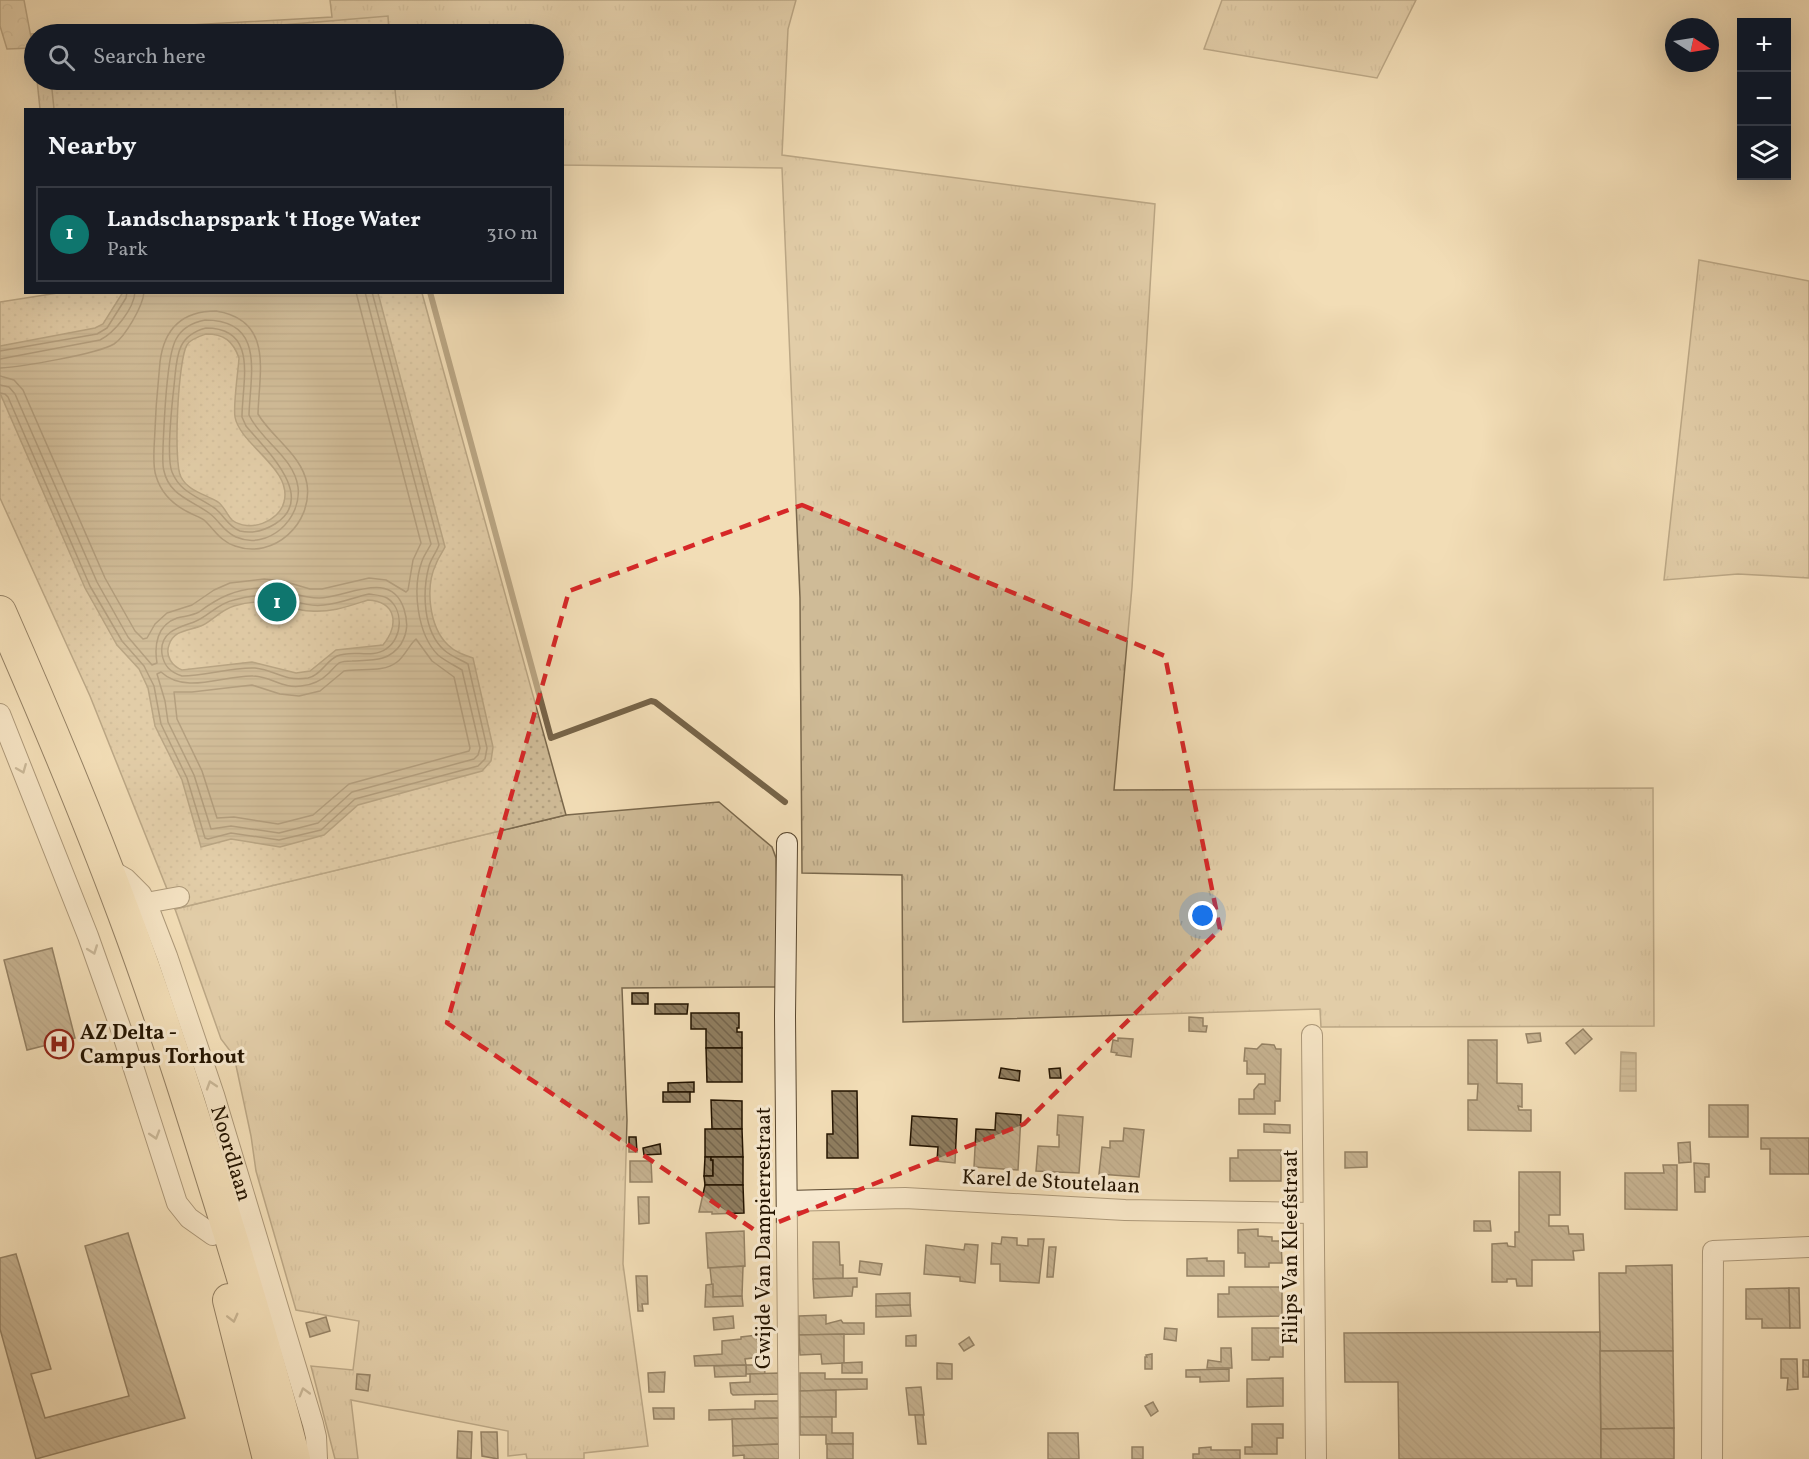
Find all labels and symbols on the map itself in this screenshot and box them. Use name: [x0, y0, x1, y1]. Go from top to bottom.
north arrow: [1665, 18, 1719, 72]
pin: 1: [258, 580, 296, 624]
one-way arrow: [15, 762, 27, 773]
your location: [1188, 901, 1217, 930]
one-way arrow: [85, 944, 98, 955]
place label: AZ Delta - Campus Torhout: [80, 1019, 245, 1072]
hospital icon: AZ Delta - Campus Torhout: [43, 1028, 75, 1060]
one-way arrow: [206, 1080, 218, 1091]
street label: Noordlaan: [202, 1102, 258, 1205]
street label: Gwijde Van Dampierrestraat: [750, 1107, 779, 1369]
one-way arrow: [148, 1129, 160, 1140]
street label: Filips Van Kleefstraat: [1277, 1149, 1306, 1345]
street label: Karel de Stoutelaan: [961, 1163, 1141, 1202]
one-way arrow: [226, 1313, 239, 1323]
one-way arrow: [299, 1387, 311, 1398]

